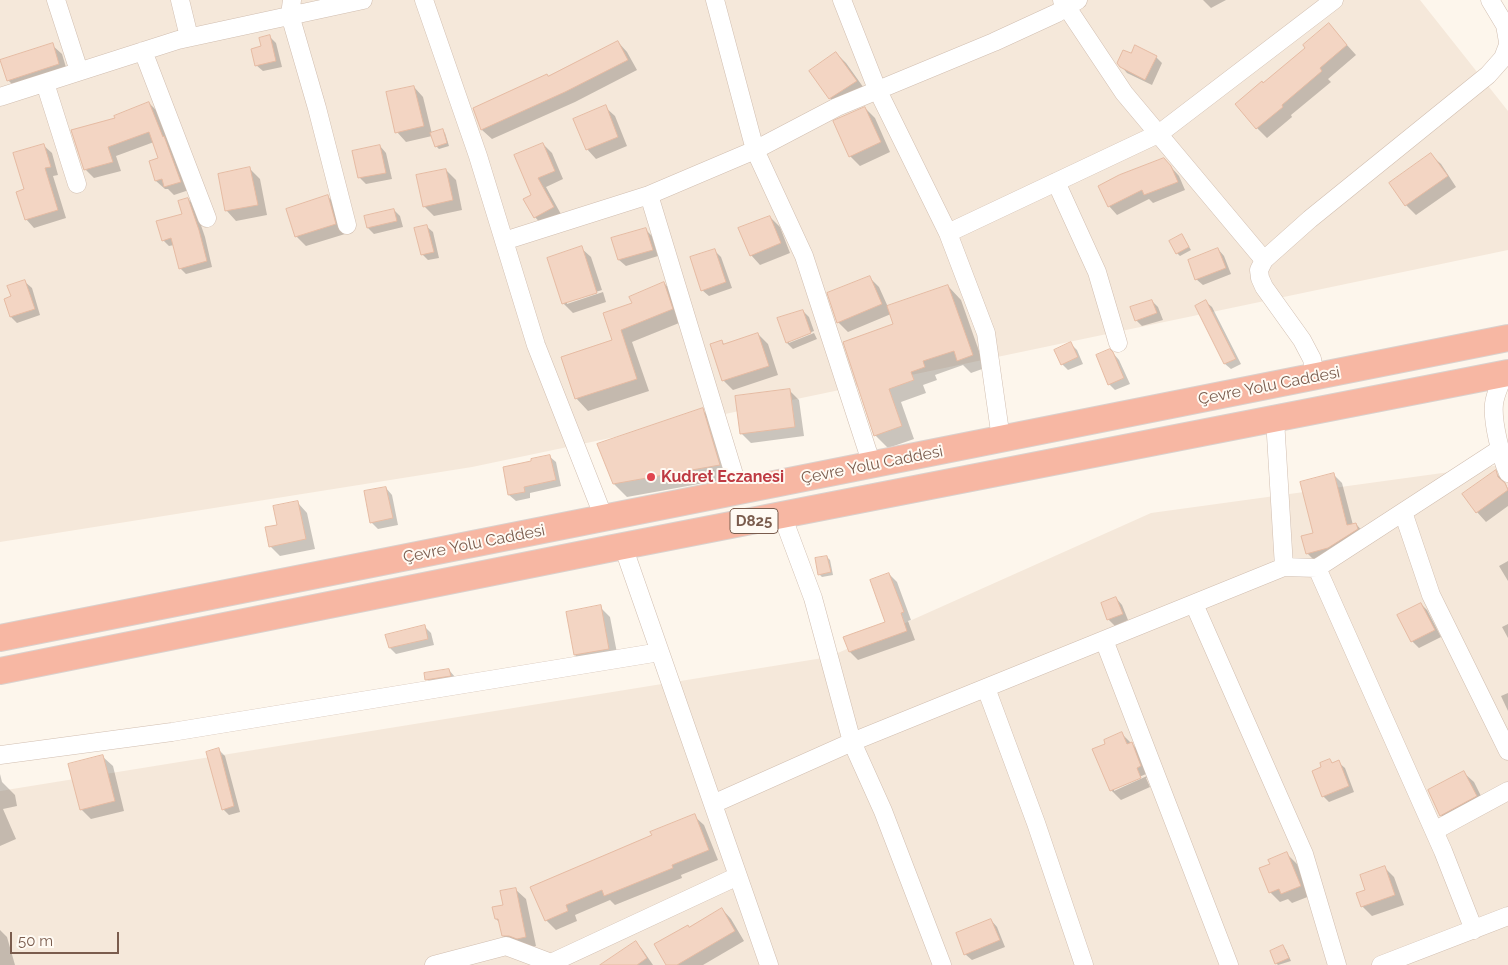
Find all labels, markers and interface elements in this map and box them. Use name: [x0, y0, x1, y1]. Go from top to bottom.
street label: Çevre Yolu Caddesi: [1196, 363, 1342, 409]
street label: Çevre Yolu Caddesi: [799, 442, 945, 488]
place label: Kudret Eczanesi: [661, 467, 784, 487]
marker: Kudret Eczanesi: [645, 471, 657, 483]
road number: D825: [730, 508, 778, 534]
street label: Çevre Yolu Caddesi: [401, 521, 547, 567]
scale bar: [12, 922, 121, 954]
text: 50 m: [18, 932, 53, 950]

